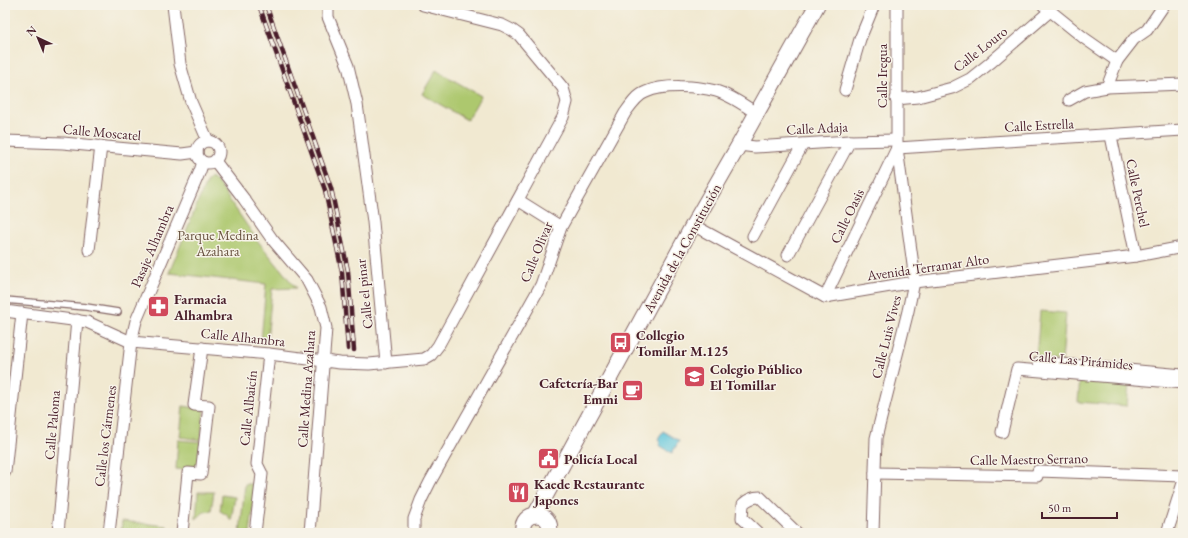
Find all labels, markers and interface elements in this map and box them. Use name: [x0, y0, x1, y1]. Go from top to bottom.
north arrow: [18, 18, 58, 58]
street label: Calle Louro: [949, 22, 1011, 76]
text: N: [23, 23, 39, 39]
street label: Calle Iregua: [873, 43, 891, 108]
street label: Calle Estrella: [1004, 114, 1075, 136]
street label: Calle Adaja: [786, 117, 849, 139]
street label: Calle Moscatel: [62, 120, 143, 144]
street label: Calle Perchel: [1122, 157, 1154, 229]
street label: Avenida de la Constitución: [638, 180, 725, 317]
street label: Calle Oasis: [826, 185, 868, 247]
street label: Pasaje Alhambra: [126, 202, 178, 290]
street label: Calle Olivar: [516, 219, 556, 285]
park label: Parque Medina Azahara: [177, 226, 259, 260]
street label: Avenida Terramar Alto: [865, 250, 990, 285]
street label: Calle el pinar: [351, 258, 377, 330]
place label: Farmacia Alhambra: [173, 290, 234, 324]
street label: Calle Luis Vives: [867, 293, 905, 380]
pharmacy icon: Farmacia Alhambra: [145, 294, 171, 320]
street label: Calle Alhambra: [200, 324, 286, 350]
place label: Collegio Tomillar M.125: [636, 326, 729, 360]
street label: Calle Medina Azahara: [293, 329, 319, 448]
bus stop icon: Collegio Tomillar M.125: [608, 330, 634, 356]
street label: Calle Las Pirámides: [1028, 346, 1134, 374]
place label: Colegio Público El Tomillar: [710, 360, 802, 394]
school or university icon: Colegio Público El Tomillar: [681, 364, 707, 390]
street label: Calle Albaicín: [235, 369, 261, 447]
place label: Cafetería-Bar Emmi: [539, 374, 618, 408]
cafe icon: Cafetería-Bar Emmi: [620, 378, 646, 404]
street label: Calle los Cármenes: [90, 384, 120, 488]
street label: Calle Paloma: [40, 389, 64, 461]
public building icon: Policía Local: [535, 446, 561, 472]
street label: Calle Maestro Serrano: [970, 449, 1088, 469]
place label: Policía Local: [564, 450, 638, 468]
place label: Kaede Restaurante Japones: [532, 475, 645, 509]
restaurant icon: Kaede Restaurante Japones: [506, 479, 532, 505]
scale bar: [1042, 494, 1117, 520]
text: 50 m: [1048, 500, 1072, 516]

